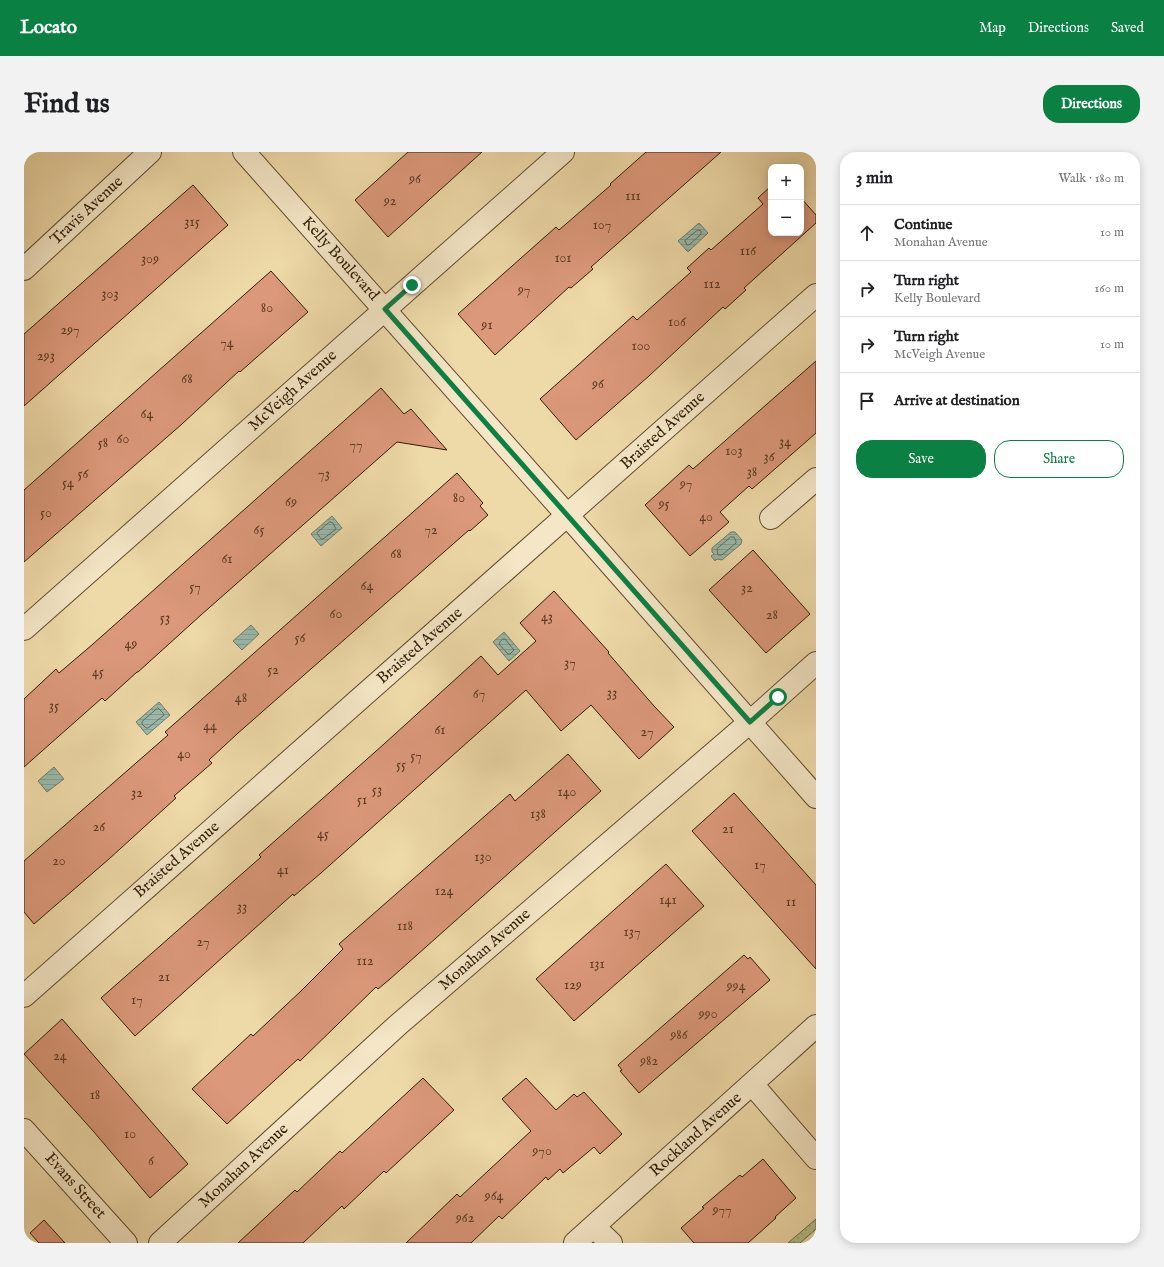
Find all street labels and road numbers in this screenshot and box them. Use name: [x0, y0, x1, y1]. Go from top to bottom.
street label: Travis Avenue: [46, 172, 128, 250]
street label: Kelly Boulevard: [297, 213, 383, 306]
street label: McVeigh Avenue: [245, 346, 341, 436]
street label: Braisted Avenue: [617, 388, 709, 474]
street label: Braisted Avenue: [373, 603, 467, 689]
street label: Braisted Avenue: [130, 817, 224, 903]
street label: Monahan Avenue: [435, 905, 535, 995]
street label: Rockland Avenue: [646, 1088, 746, 1182]
street label: Monahan Avenue: [195, 1119, 293, 1213]
street label: Evans Street: [40, 1149, 110, 1224]

